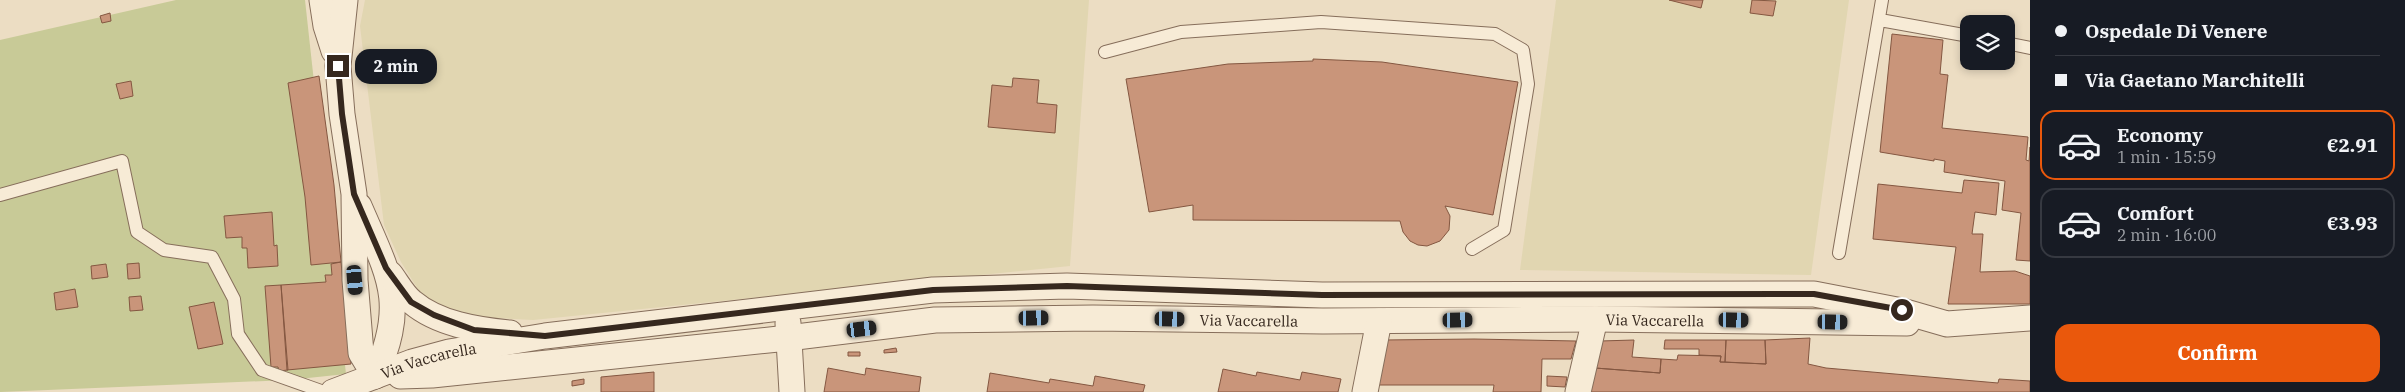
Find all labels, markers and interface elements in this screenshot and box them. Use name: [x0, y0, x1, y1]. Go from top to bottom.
map controls: [1960, 15, 2015, 70]
button: layers: [1960, 15, 2015, 70]
text: Ospedale Di Venere: [2085, 19, 2267, 43]
callout: 2 min: [356, 48, 438, 84]
route end: [327, 55, 349, 77]
text: 2 min: [374, 56, 418, 76]
text: Via Gaetano Marchitelli: [2085, 68, 2305, 92]
icon: car: [2057, 123, 2102, 168]
text: Economy: [2117, 123, 2203, 147]
text: €2.91: [2327, 133, 2378, 157]
text: 1 min · 15:59: [2117, 147, 2216, 167]
icon: car: [2057, 201, 2102, 246]
text: Comfort: [2117, 201, 2194, 225]
text: €3.93: [2327, 211, 2378, 235]
text: 2 min · 16:00: [2117, 225, 2216, 245]
car: [346, 264, 363, 296]
route start: [1891, 299, 1913, 321]
car: [1018, 310, 1049, 326]
street label: Via Vaccarella: [1199, 310, 1298, 330]
street label: Via Vaccarella: [1605, 310, 1704, 330]
car: [1154, 311, 1185, 327]
car: [1442, 312, 1473, 328]
car: [1718, 312, 1749, 328]
car: [1817, 314, 1848, 330]
car: [846, 320, 877, 338]
button: Confirm: [2055, 324, 2380, 382]
street label: Via Vaccarella: [378, 338, 478, 383]

